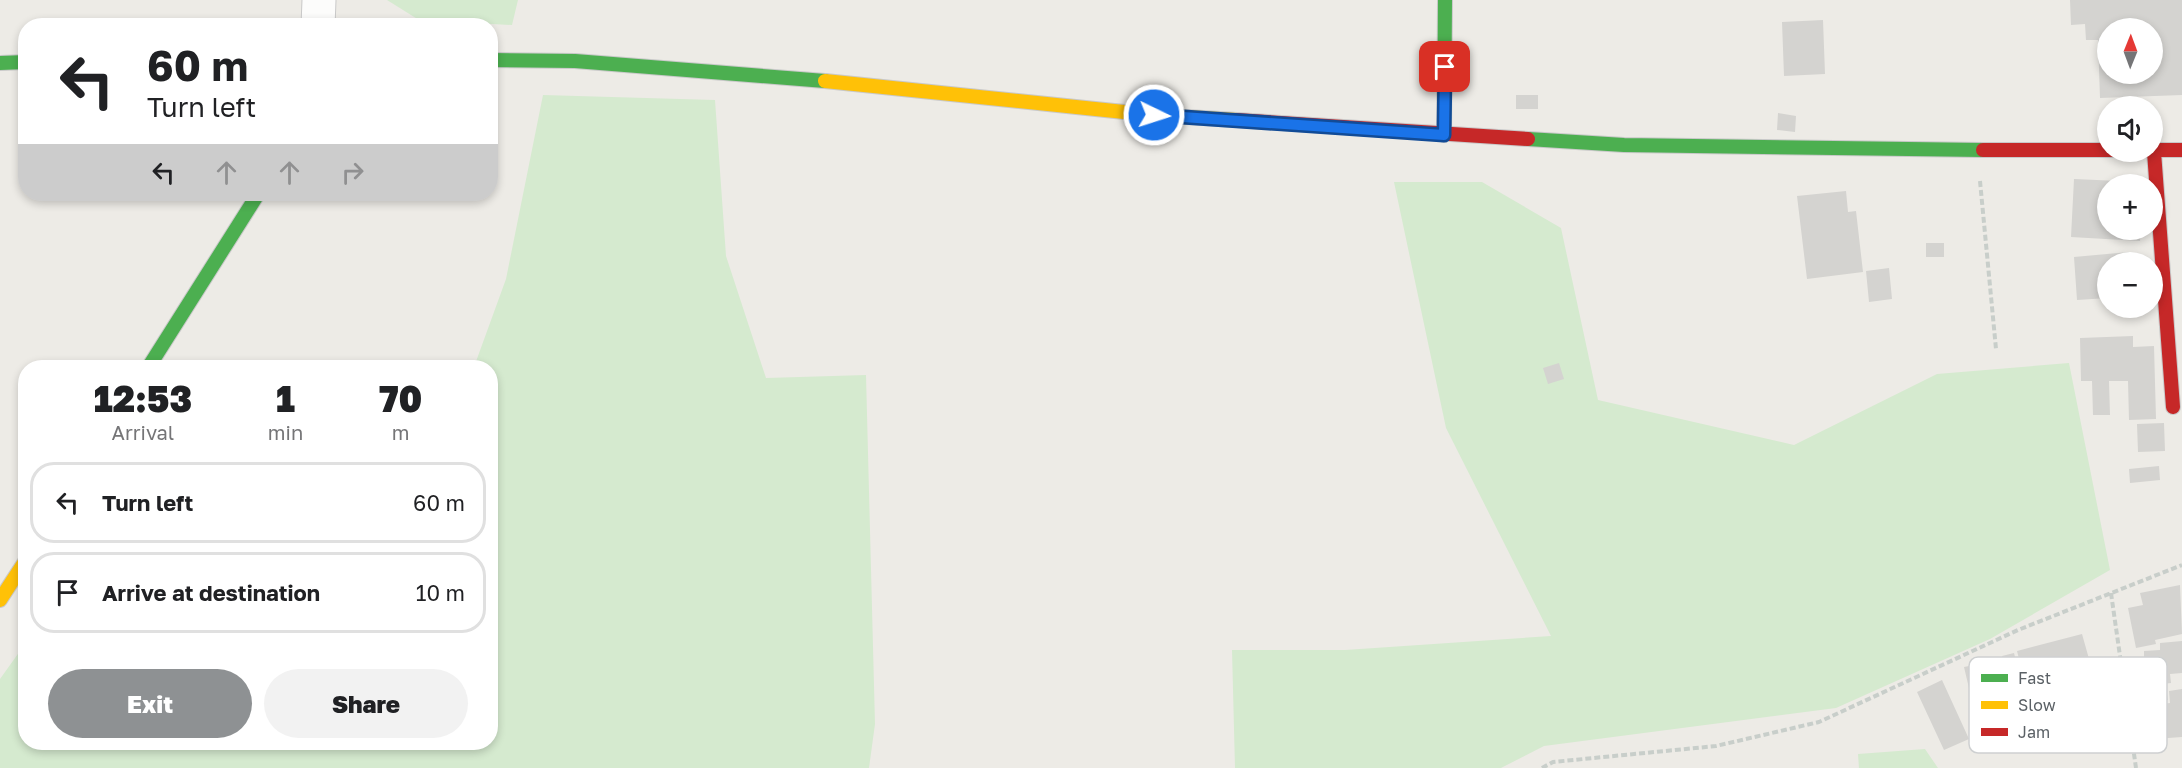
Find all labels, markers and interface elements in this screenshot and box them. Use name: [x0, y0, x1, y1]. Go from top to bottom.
north arrow: [2097, 18, 2163, 84]
map controls: [2097, 18, 2163, 318]
text: 60 m: [147, 40, 248, 90]
pin: [1419, 41, 1470, 92]
icon: left: [48, 42, 126, 120]
icon: arrive: [1428, 50, 1461, 83]
position arrow: [1122, 83, 1186, 147]
text: Turn left: [147, 91, 256, 123]
button: sound: [2097, 96, 2163, 162]
icon: left: [147, 156, 180, 189]
icon: ahead: [210, 156, 243, 189]
icon: ahead: [273, 156, 306, 189]
icon: right: [336, 156, 369, 189]
button: +: [2097, 174, 2163, 240]
button: −: [2097, 252, 2163, 318]
text: 12:53: [94, 377, 192, 420]
text: 1: [276, 377, 295, 420]
text: 70: [379, 377, 422, 420]
text: Arrival: [112, 420, 174, 444]
text: min: [268, 420, 303, 444]
text: m: [392, 420, 409, 444]
icon: left: [51, 486, 84, 519]
text: Turn left: [102, 489, 193, 516]
text: 60 m: [413, 489, 465, 516]
icon: arrive: [51, 576, 84, 609]
text: Arrive at destination: [102, 579, 320, 606]
text: 10 m: [416, 579, 465, 606]
legend: [1969, 657, 2167, 753]
text: Fast: [2018, 668, 2051, 688]
button: Exit: [48, 669, 252, 738]
button: Share: [264, 669, 468, 738]
text: Slow: [2018, 695, 2056, 715]
text: Jam: [2018, 722, 2050, 742]

